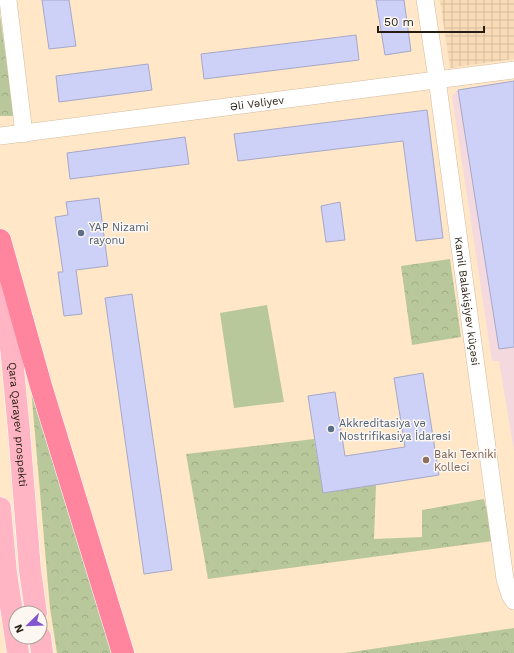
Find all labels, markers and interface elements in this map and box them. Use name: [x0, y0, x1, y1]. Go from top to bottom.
scale bar: [378, 8, 484, 34]
text: 50 m: [384, 15, 414, 29]
street label: Əli Vəliyev: [229, 93, 285, 113]
place label: YAP Nizami rayonu: [89, 221, 149, 247]
marker: YAP Nizami rayonu: [76, 228, 86, 238]
street label: Kamil Balakişiyev küçəsi: [452, 236, 482, 366]
street label: Qara Qarayev prospekti: [6, 361, 30, 487]
place label: Akkreditasiya və Nostrifikasiya İdarəsi: [339, 417, 451, 443]
marker: Akkreditasiya və Nostrifikasiya İdarəsi: [326, 424, 336, 434]
place label: Bakı Texniki Kolleci: [434, 448, 496, 474]
marker: Bakı Texniki Kolleci: [421, 455, 431, 465]
north arrow: [8, 605, 48, 645]
text: N: [12, 622, 27, 635]

